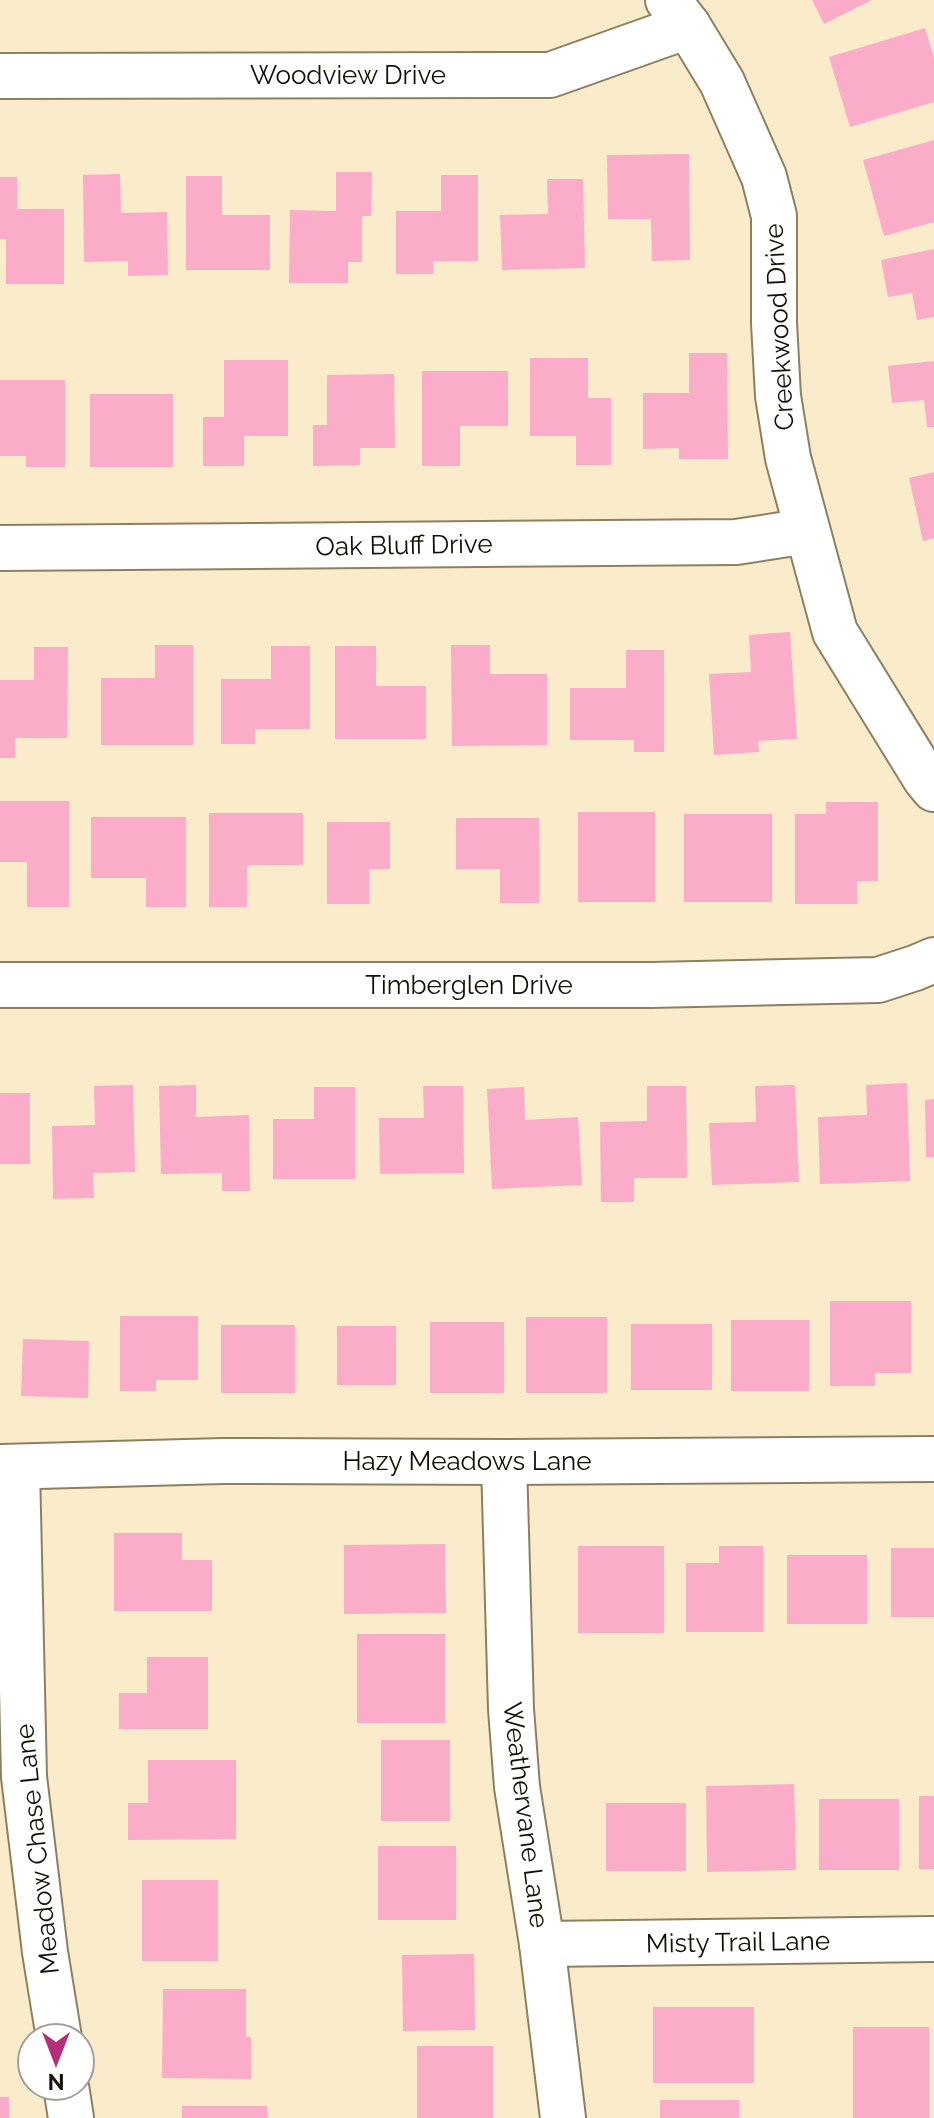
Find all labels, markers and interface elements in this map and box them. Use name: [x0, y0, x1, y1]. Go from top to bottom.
street label: Woodview Drive: [250, 60, 446, 90]
street label: Creekwood Drive: [759, 223, 799, 431]
street label: Oak Bluff Drive: [315, 528, 493, 562]
street label: Timberglen Drive: [365, 970, 573, 1000]
street label: Hazy Meadows Lane: [343, 1446, 591, 1476]
street label: Weathervane Lane: [497, 1700, 555, 1930]
street label: Meadow Chase Lane: [9, 1722, 65, 1976]
street label: Misty Trail Lane: [646, 1925, 830, 1959]
north arrow: [16, 2022, 96, 2102]
text: N: [48, 2069, 64, 2095]

